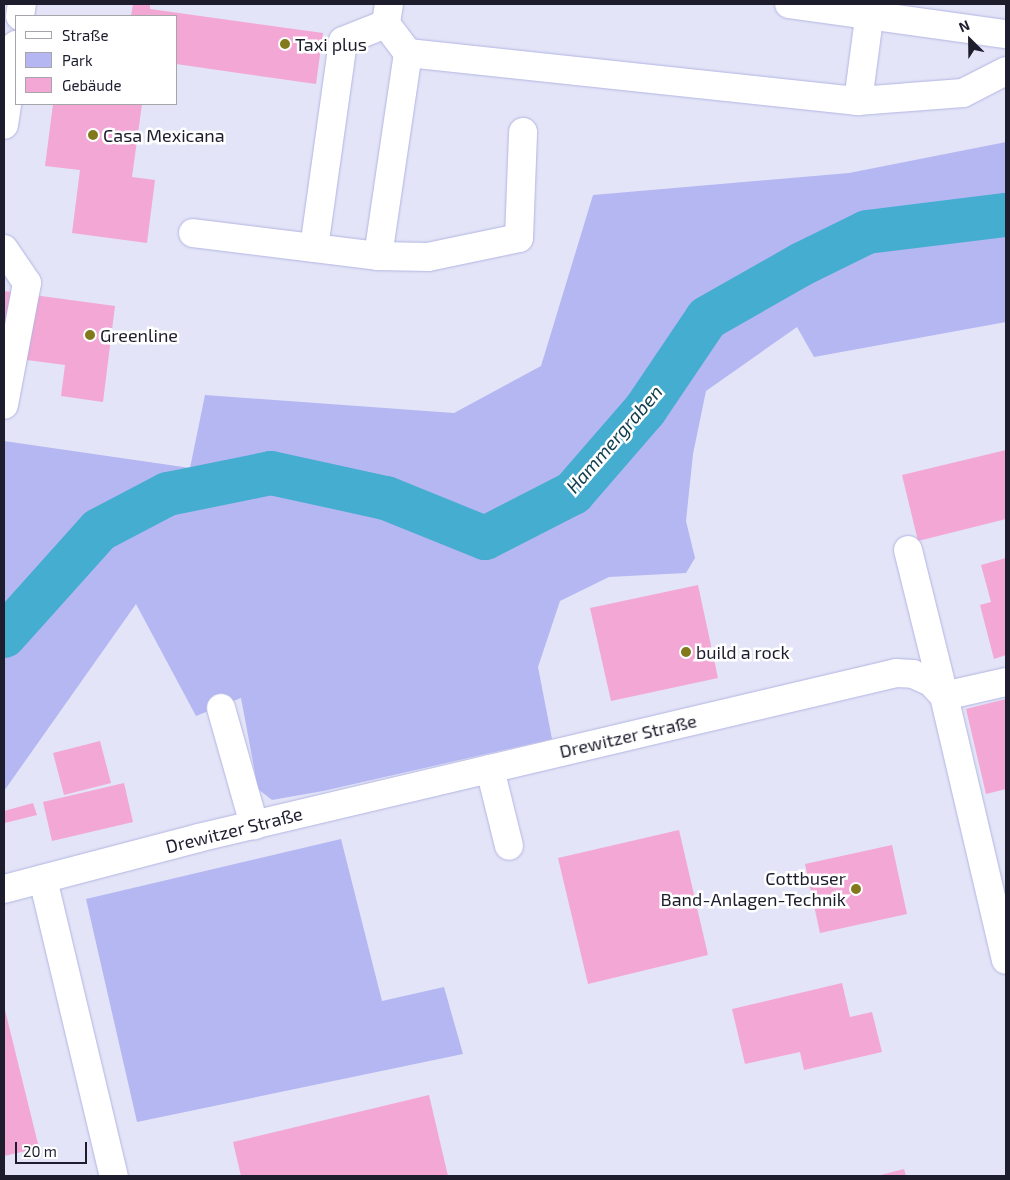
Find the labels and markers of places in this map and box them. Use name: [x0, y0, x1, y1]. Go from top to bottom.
place label: Taxi plus: [295, 33, 367, 55]
marker: Taxi plus: [279, 38, 291, 50]
place label: Casa Mexicana: [103, 124, 225, 146]
marker: Casa Mexicana: [87, 129, 99, 141]
place label: Greenline: [100, 324, 178, 346]
marker: Greenline: [84, 329, 96, 341]
place label: build a rock: [696, 641, 790, 663]
marker: build a rock: [680, 646, 692, 658]
place label: Cottbuser Band-Anlagen-Technik: [661, 868, 846, 911]
marker: Cottbuser Band-Anlagen-Technik: [850, 883, 862, 895]

